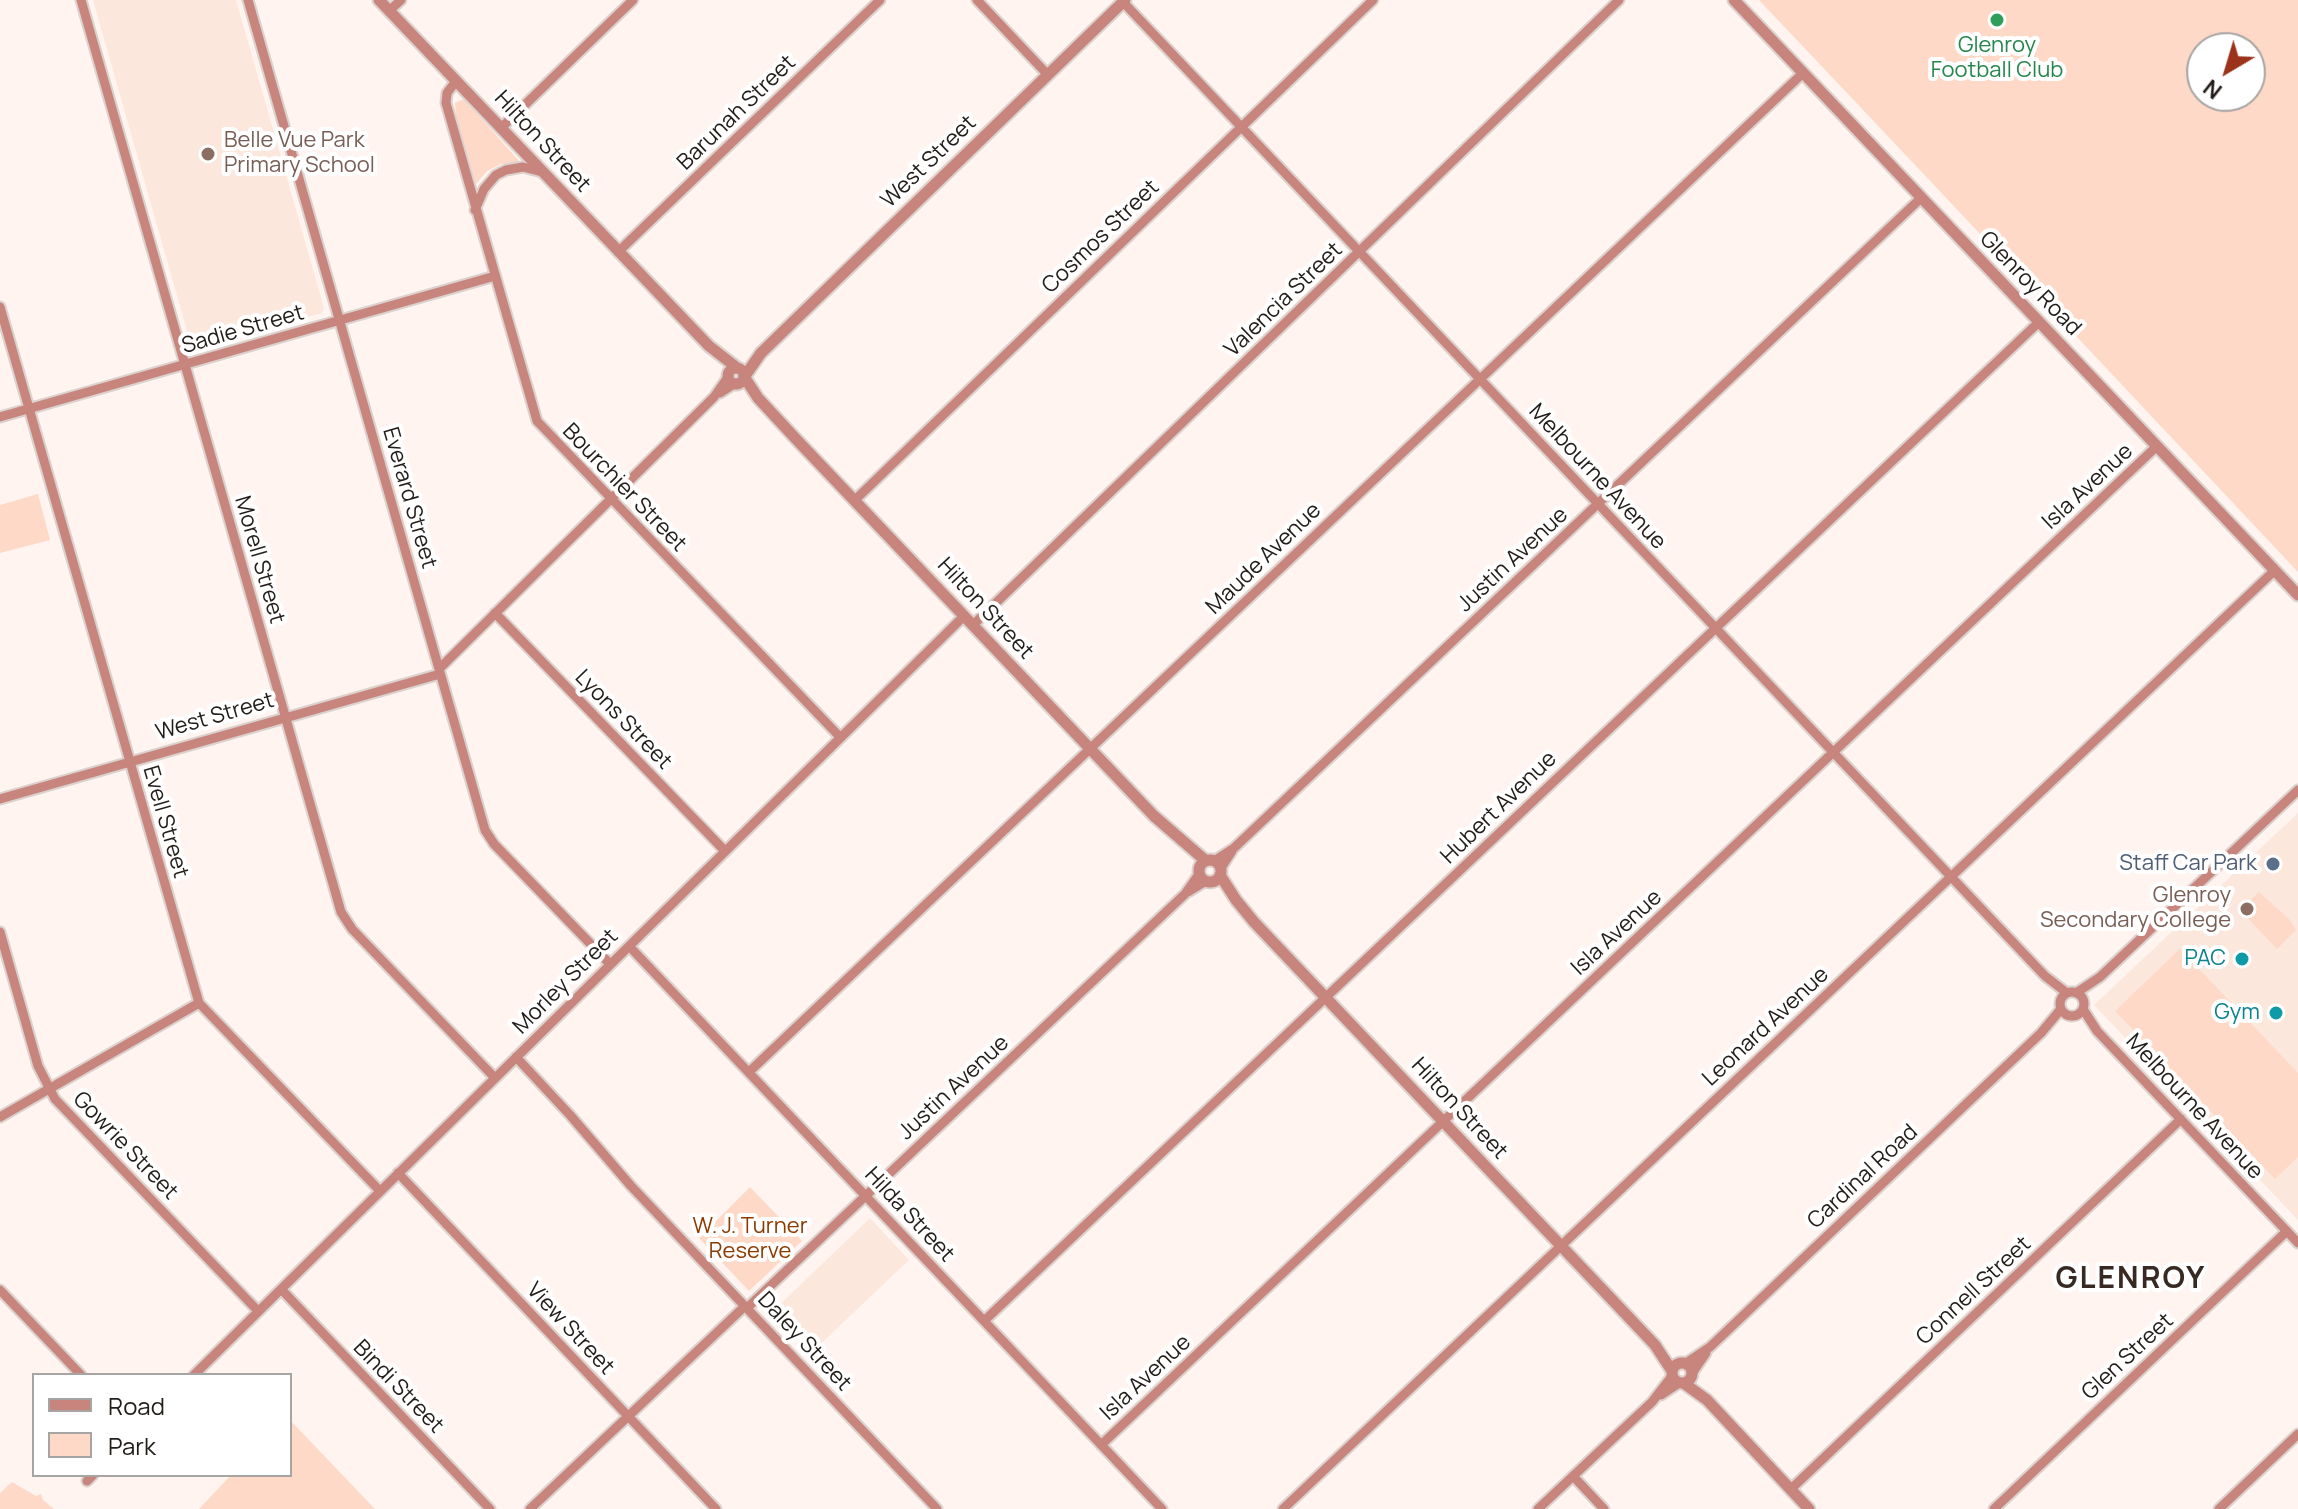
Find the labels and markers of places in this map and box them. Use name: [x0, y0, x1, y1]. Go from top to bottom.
marker: Glenroy Football Club: [1988, 11, 2006, 29]
place label: Glenroy Football Club: [1931, 33, 2063, 84]
place label: Belle Vue Park Primary School: [224, 128, 375, 180]
marker: Belle Vue Park Primary School: [199, 145, 217, 163]
place label: Staff Car Park: [2119, 851, 2257, 877]
marker: Staff Car Park: [2264, 855, 2282, 873]
place label: Glenroy Secondary College: [2040, 883, 2231, 934]
marker: Glenroy Secondary College: [2238, 900, 2256, 918]
place label: PAC: [2185, 946, 2226, 972]
marker: PAC: [2233, 950, 2251, 968]
place label: Gym: [2214, 1000, 2260, 1026]
marker: Gym: [2267, 1004, 2285, 1022]

